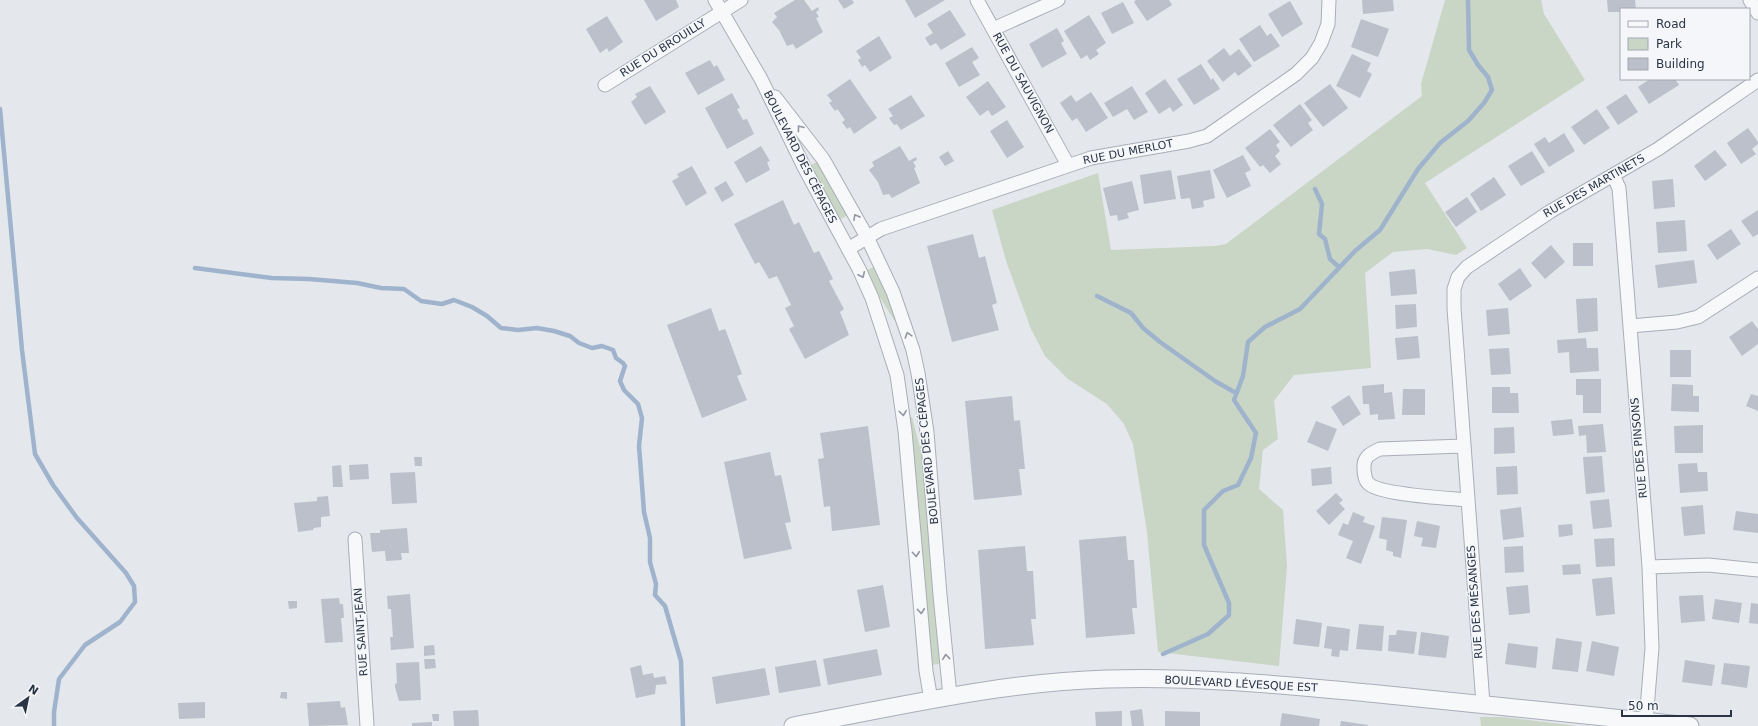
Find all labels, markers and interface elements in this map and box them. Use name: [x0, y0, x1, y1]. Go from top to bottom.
legend: [1620, 8, 1750, 80]
street label: RUE DU BROUILLY: [618, 16, 709, 80]
text: Road: [1656, 17, 1686, 31]
street label: RUE DU SAUVIGNON: [990, 30, 1056, 136]
text: Park: [1656, 37, 1682, 51]
text: Building: [1656, 57, 1705, 71]
street label: BOULEVARD DES CÉPAGES: [761, 88, 839, 226]
one-way arrow: [797, 126, 804, 133]
street label: RUE DU MERLOT: [1082, 137, 1174, 167]
street label: RUE DES MARTINETS: [1541, 152, 1647, 220]
one-way arrow: [853, 214, 860, 221]
one-way arrow: [857, 271, 865, 279]
one-way arrow: [904, 332, 913, 339]
street label: BOULEVARD DES CÉPAGES: [913, 377, 941, 525]
street label: RUE DES PINSONS: [1628, 397, 1650, 499]
one-way arrow: [898, 410, 907, 416]
street label: RUE DES MÉSANGES: [1465, 545, 1485, 659]
one-way arrow: [911, 551, 920, 557]
street label: RUE SAINT-JEAN: [351, 587, 371, 677]
one-way arrow: [916, 608, 925, 614]
one-way arrow: [942, 654, 951, 660]
street label: BOULEVARD LÉVESQUE EST: [1164, 673, 1318, 695]
north arrow: [8, 678, 48, 718]
text: N: [26, 682, 41, 698]
scale bar: [1622, 692, 1731, 718]
text: 50 m: [1628, 699, 1659, 713]

